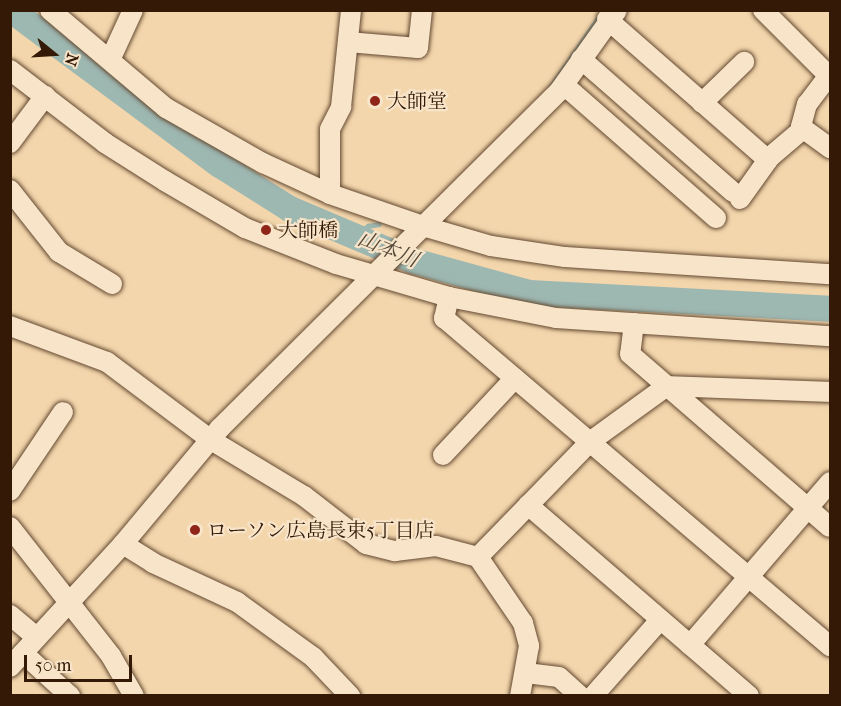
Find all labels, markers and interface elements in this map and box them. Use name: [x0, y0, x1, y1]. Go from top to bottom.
north arrow: [24, 24, 84, 84]
text: N: [61, 51, 83, 68]
place label: 大師堂: [387, 89, 447, 113]
marker: 大師堂: [368, 94, 382, 108]
place label: 大師橋: [278, 218, 338, 242]
marker: 大師橋: [259, 223, 273, 237]
water label: 山本川: [354, 226, 422, 272]
place label: ローソン広島長束5丁目店: [207, 518, 436, 542]
marker: ローソン広島長束5丁目店: [188, 523, 202, 537]
scale bar: [27, 643, 135, 681]
text: 50 m: [35, 655, 71, 676]

